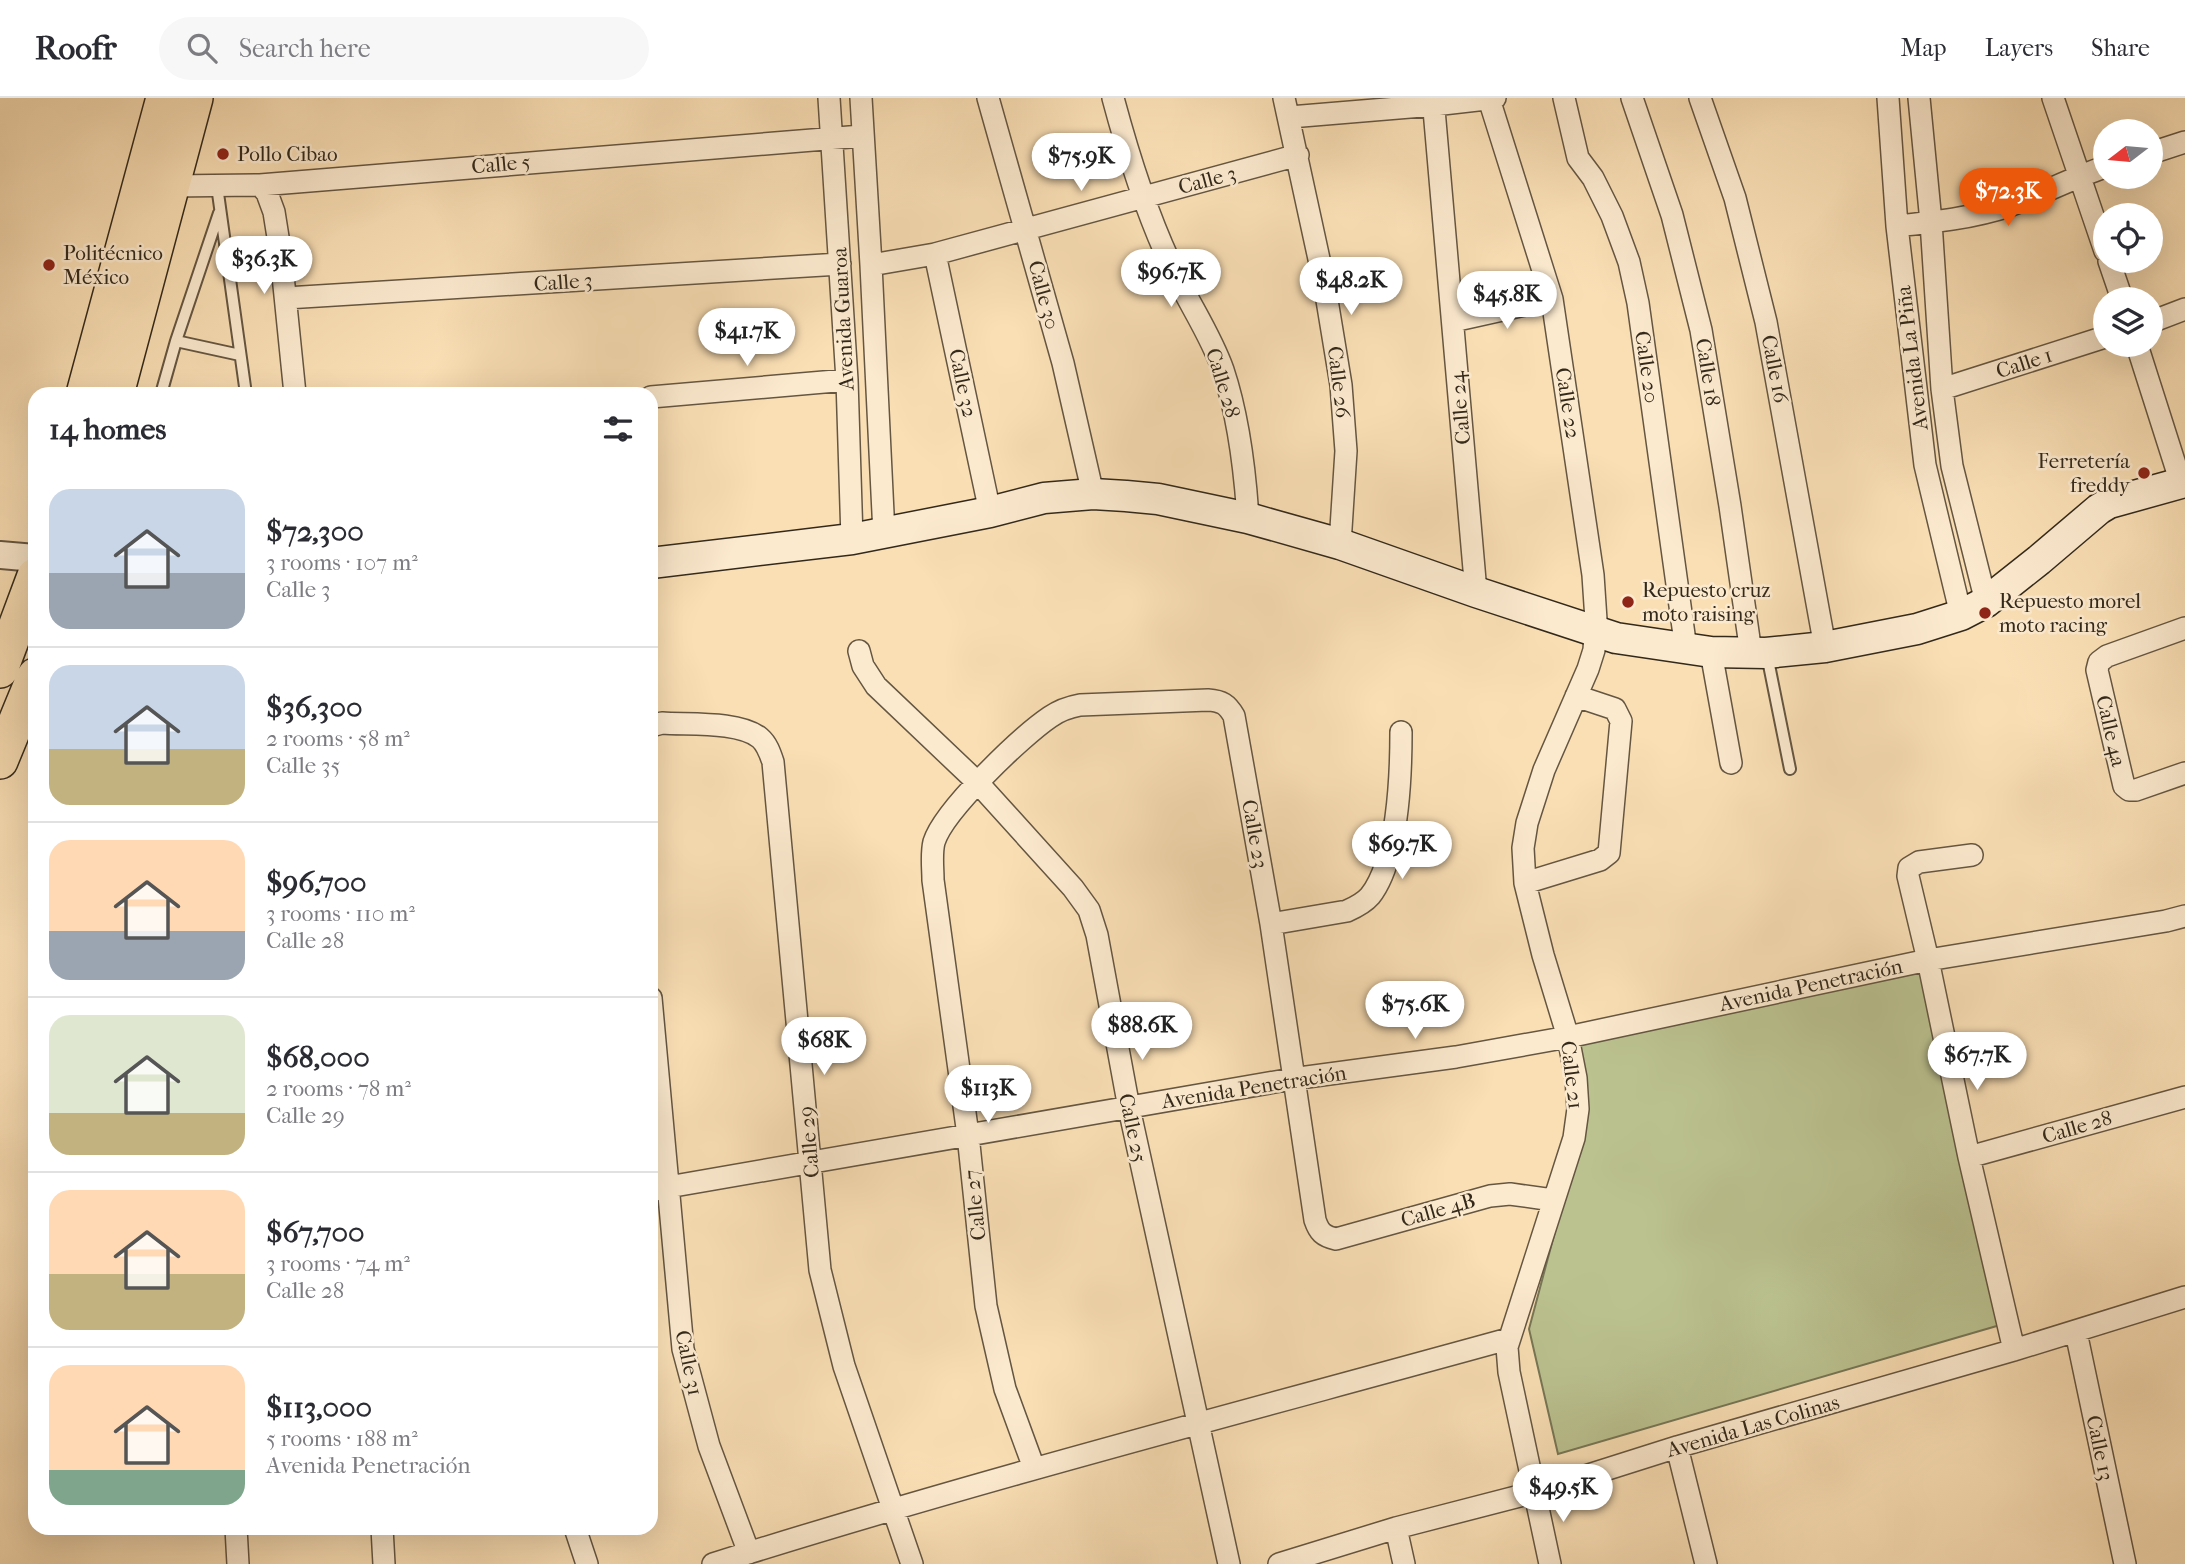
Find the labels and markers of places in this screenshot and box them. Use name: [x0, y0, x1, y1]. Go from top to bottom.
pin: $75.9K: [1024, 134, 1138, 193]
place label: Pollo Cibao: [237, 142, 338, 166]
marker: Pollo Cibao: [215, 146, 231, 162]
pin: $72.3K: [1951, 169, 2065, 228]
pin: $36.3K: [207, 236, 321, 296]
place label: Politécnico México: [63, 241, 163, 289]
pin: $96.7K: [1114, 250, 1228, 309]
marker: Politécnico México: [41, 257, 57, 273]
pin: $48.2K: [1294, 258, 1408, 317]
pin: $45.8K: [1450, 272, 1564, 331]
pin: $41.7K: [690, 308, 804, 368]
place label: Ferretería freddy: [2038, 449, 2131, 497]
marker: Ferretería freddy: [2136, 465, 2152, 481]
place label: Repuesto cruz moto raising: [1642, 578, 1771, 626]
place label: Repuesto morel moto racing: [1999, 589, 2141, 637]
marker: Repuesto cruz moto raising: [1620, 594, 1636, 610]
marker: Repuesto morel moto racing: [1977, 605, 1993, 621]
pin: $69.7K: [1345, 822, 1459, 881]
pin: $75.6K: [1358, 982, 1472, 1041]
pin: $88.6K: [1085, 1002, 1199, 1062]
pin: $68K: [783, 1018, 865, 1077]
pin: $67.7K: [1920, 1032, 2034, 1092]
pin: $113K: [939, 1066, 1037, 1125]
pin: $49.5K: [1506, 1464, 1620, 1524]

